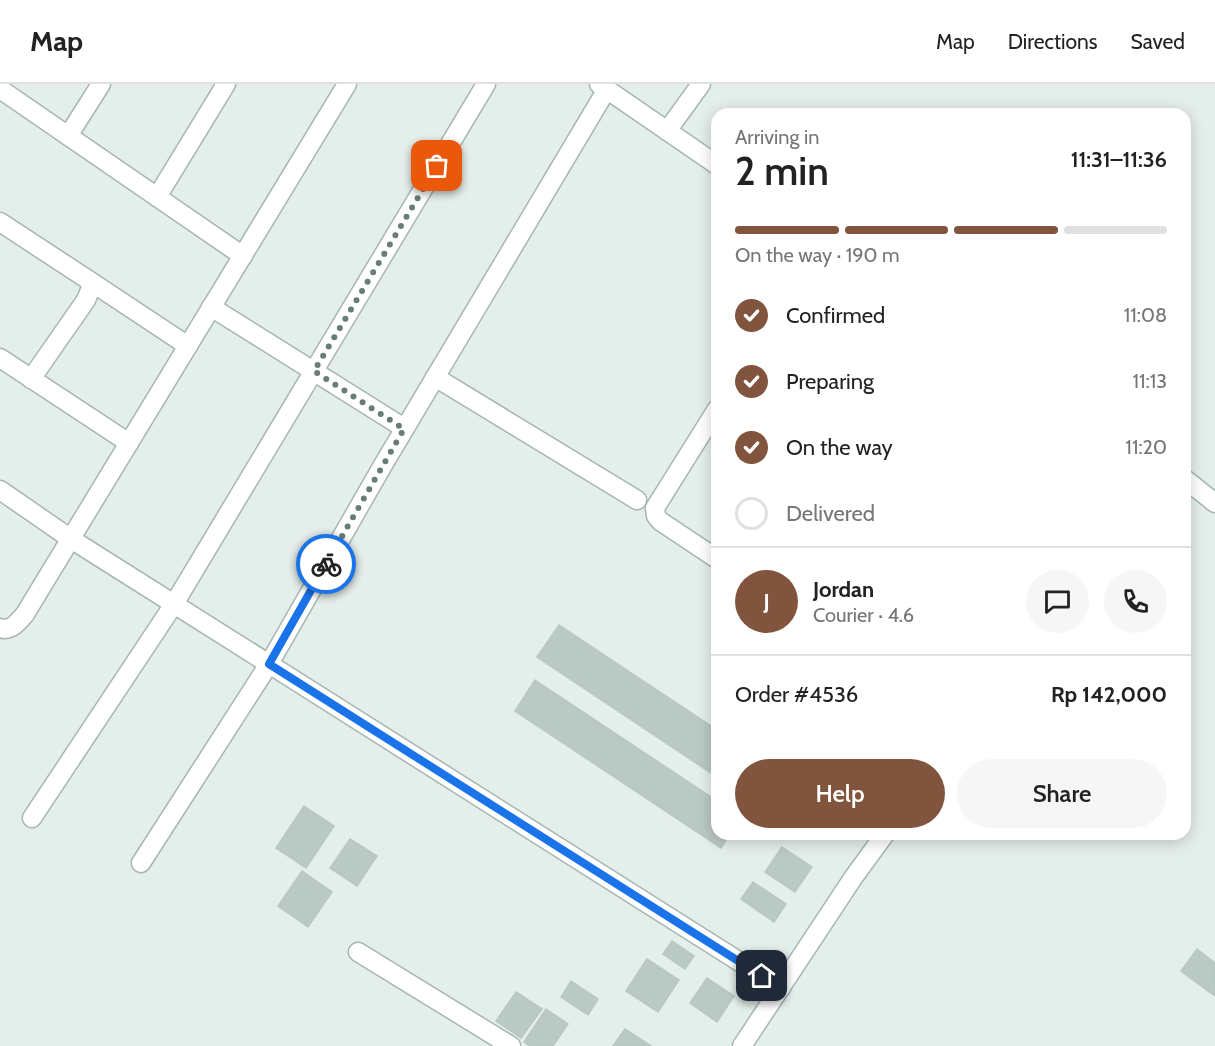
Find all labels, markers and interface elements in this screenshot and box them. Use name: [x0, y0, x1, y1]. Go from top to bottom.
text: Map: [30, 24, 83, 58]
text: Map: [936, 29, 975, 54]
text: Directions: [1008, 29, 1097, 54]
text: Saved: [1130, 29, 1185, 54]
text: Arriving in: [735, 125, 819, 149]
pin: [411, 140, 462, 191]
text: 11:31–11:36: [1071, 146, 1167, 173]
text: 2 min: [735, 147, 829, 195]
icon: bag: [420, 149, 453, 182]
text: On the way · 190 m: [735, 243, 900, 267]
icon: check: [735, 299, 768, 332]
text: Confirmed: [786, 302, 885, 329]
text: 11:08: [1124, 303, 1167, 327]
icon: check: [735, 365, 768, 398]
text: Preparing: [786, 368, 874, 395]
text: 11:13: [1132, 369, 1167, 393]
icon: check: [735, 431, 768, 464]
text: On the way: [786, 434, 893, 461]
text: 11:20: [1125, 435, 1167, 459]
text: Delivered: [786, 500, 875, 527]
courier: [296, 534, 356, 594]
icon: bike: [310, 548, 343, 581]
button: chat: [1026, 570, 1089, 633]
button: phone: [1104, 570, 1167, 633]
text: Jordan: [813, 576, 874, 603]
text: J: [763, 588, 770, 615]
text: Courier · 4.6: [813, 603, 914, 627]
text: Order #4536: [735, 681, 858, 708]
text: Rp 142,000: [1051, 681, 1167, 708]
button: Help: [735, 759, 945, 828]
button: Share: [957, 759, 1167, 828]
pin: [736, 950, 787, 1001]
icon: home: [745, 959, 778, 992]

